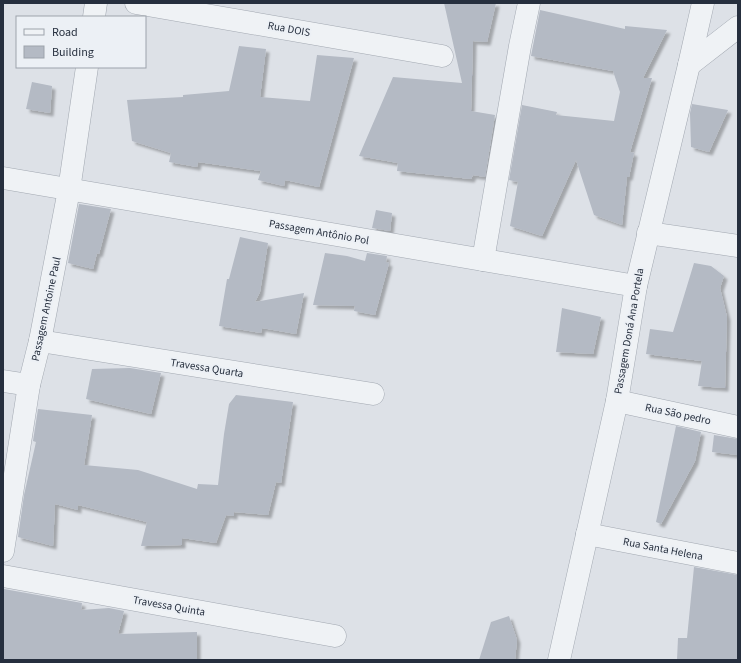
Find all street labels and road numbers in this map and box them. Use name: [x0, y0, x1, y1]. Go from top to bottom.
street label: Rua DOIS: [267, 18, 312, 40]
street label: Passagem Antônio Pol: [268, 216, 370, 248]
street label: Passagem Antoine Paul: [28, 255, 64, 363]
street label: Passagem Doná Ana Portela: [611, 267, 647, 395]
street label: Travessa Quarta: [169, 355, 245, 381]
street label: Rua São pedro: [644, 400, 712, 428]
street label: Rua Santa Helena: [622, 534, 704, 564]
street label: Travessa Quinta: [132, 592, 206, 620]

